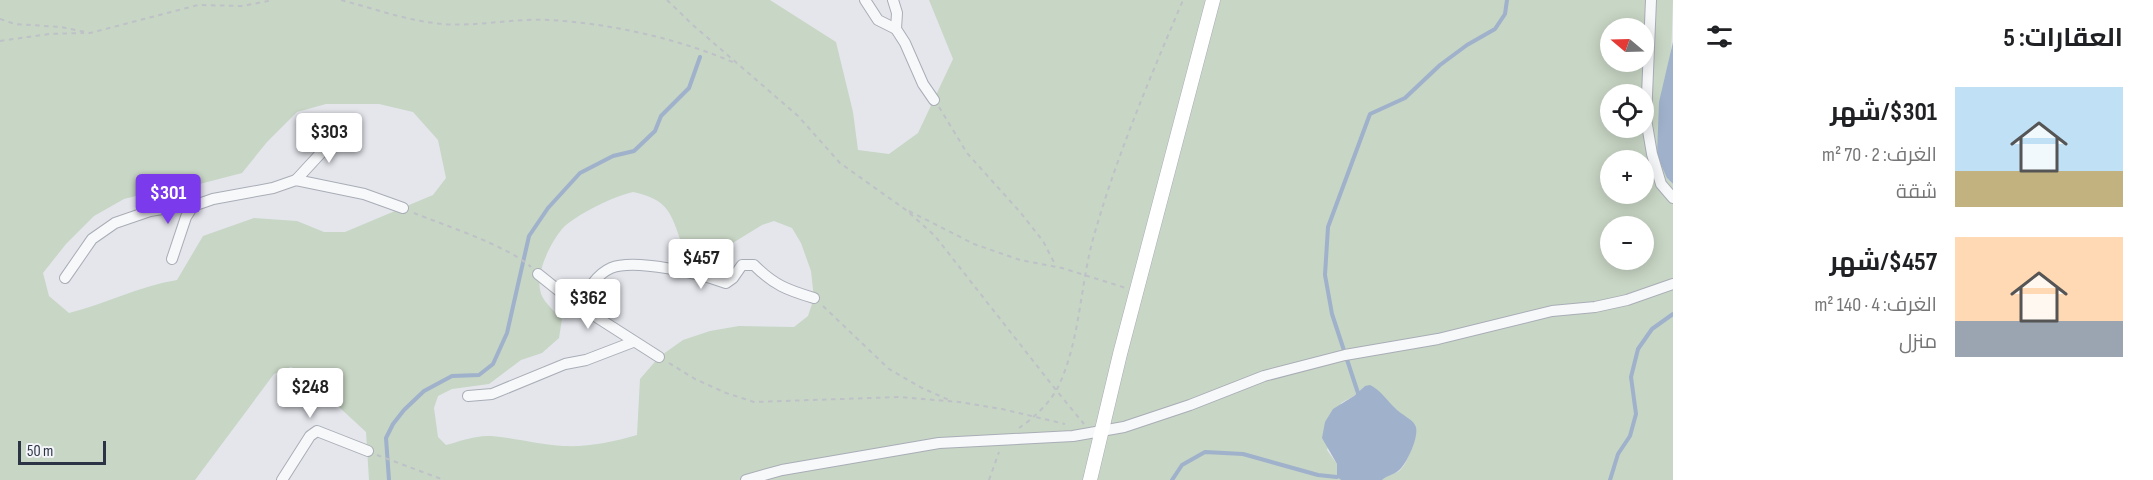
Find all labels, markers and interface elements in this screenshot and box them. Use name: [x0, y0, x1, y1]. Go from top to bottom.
north arrow: [1600, 18, 1654, 72]
map controls: [1600, 18, 1654, 270]
icon: filters: [1703, 20, 1736, 53]
text: العقارات: 5: [2004, 23, 2123, 54]
button: locate: [1600, 84, 1654, 138]
text: $301/شهر: [1830, 97, 1937, 128]
icon: home: [2003, 111, 2075, 183]
pin: $303: [293, 113, 365, 164]
text: $303: [310, 120, 348, 144]
text: الغرف: 2 · 70 m²: [1822, 143, 1937, 167]
button: +: [1600, 150, 1654, 204]
pin: $301: [132, 174, 204, 225]
text: شقة: [1896, 180, 1937, 204]
text: $301: [150, 181, 186, 205]
button: −: [1600, 216, 1654, 270]
pin: $457: [665, 239, 737, 290]
text: $457: [682, 246, 720, 270]
text: $457/شهر: [1829, 247, 1937, 278]
icon: home: [2003, 261, 2075, 333]
pin: $362: [552, 279, 624, 330]
text: $362: [569, 286, 607, 310]
text: الغرف: 4 · 140 m²: [1815, 293, 1937, 317]
text: منزل: [1899, 330, 1937, 354]
pin: $248: [274, 368, 346, 419]
text: $248: [291, 375, 329, 399]
scale bar: [18, 438, 106, 466]
text: 50 m: [27, 442, 53, 461]

